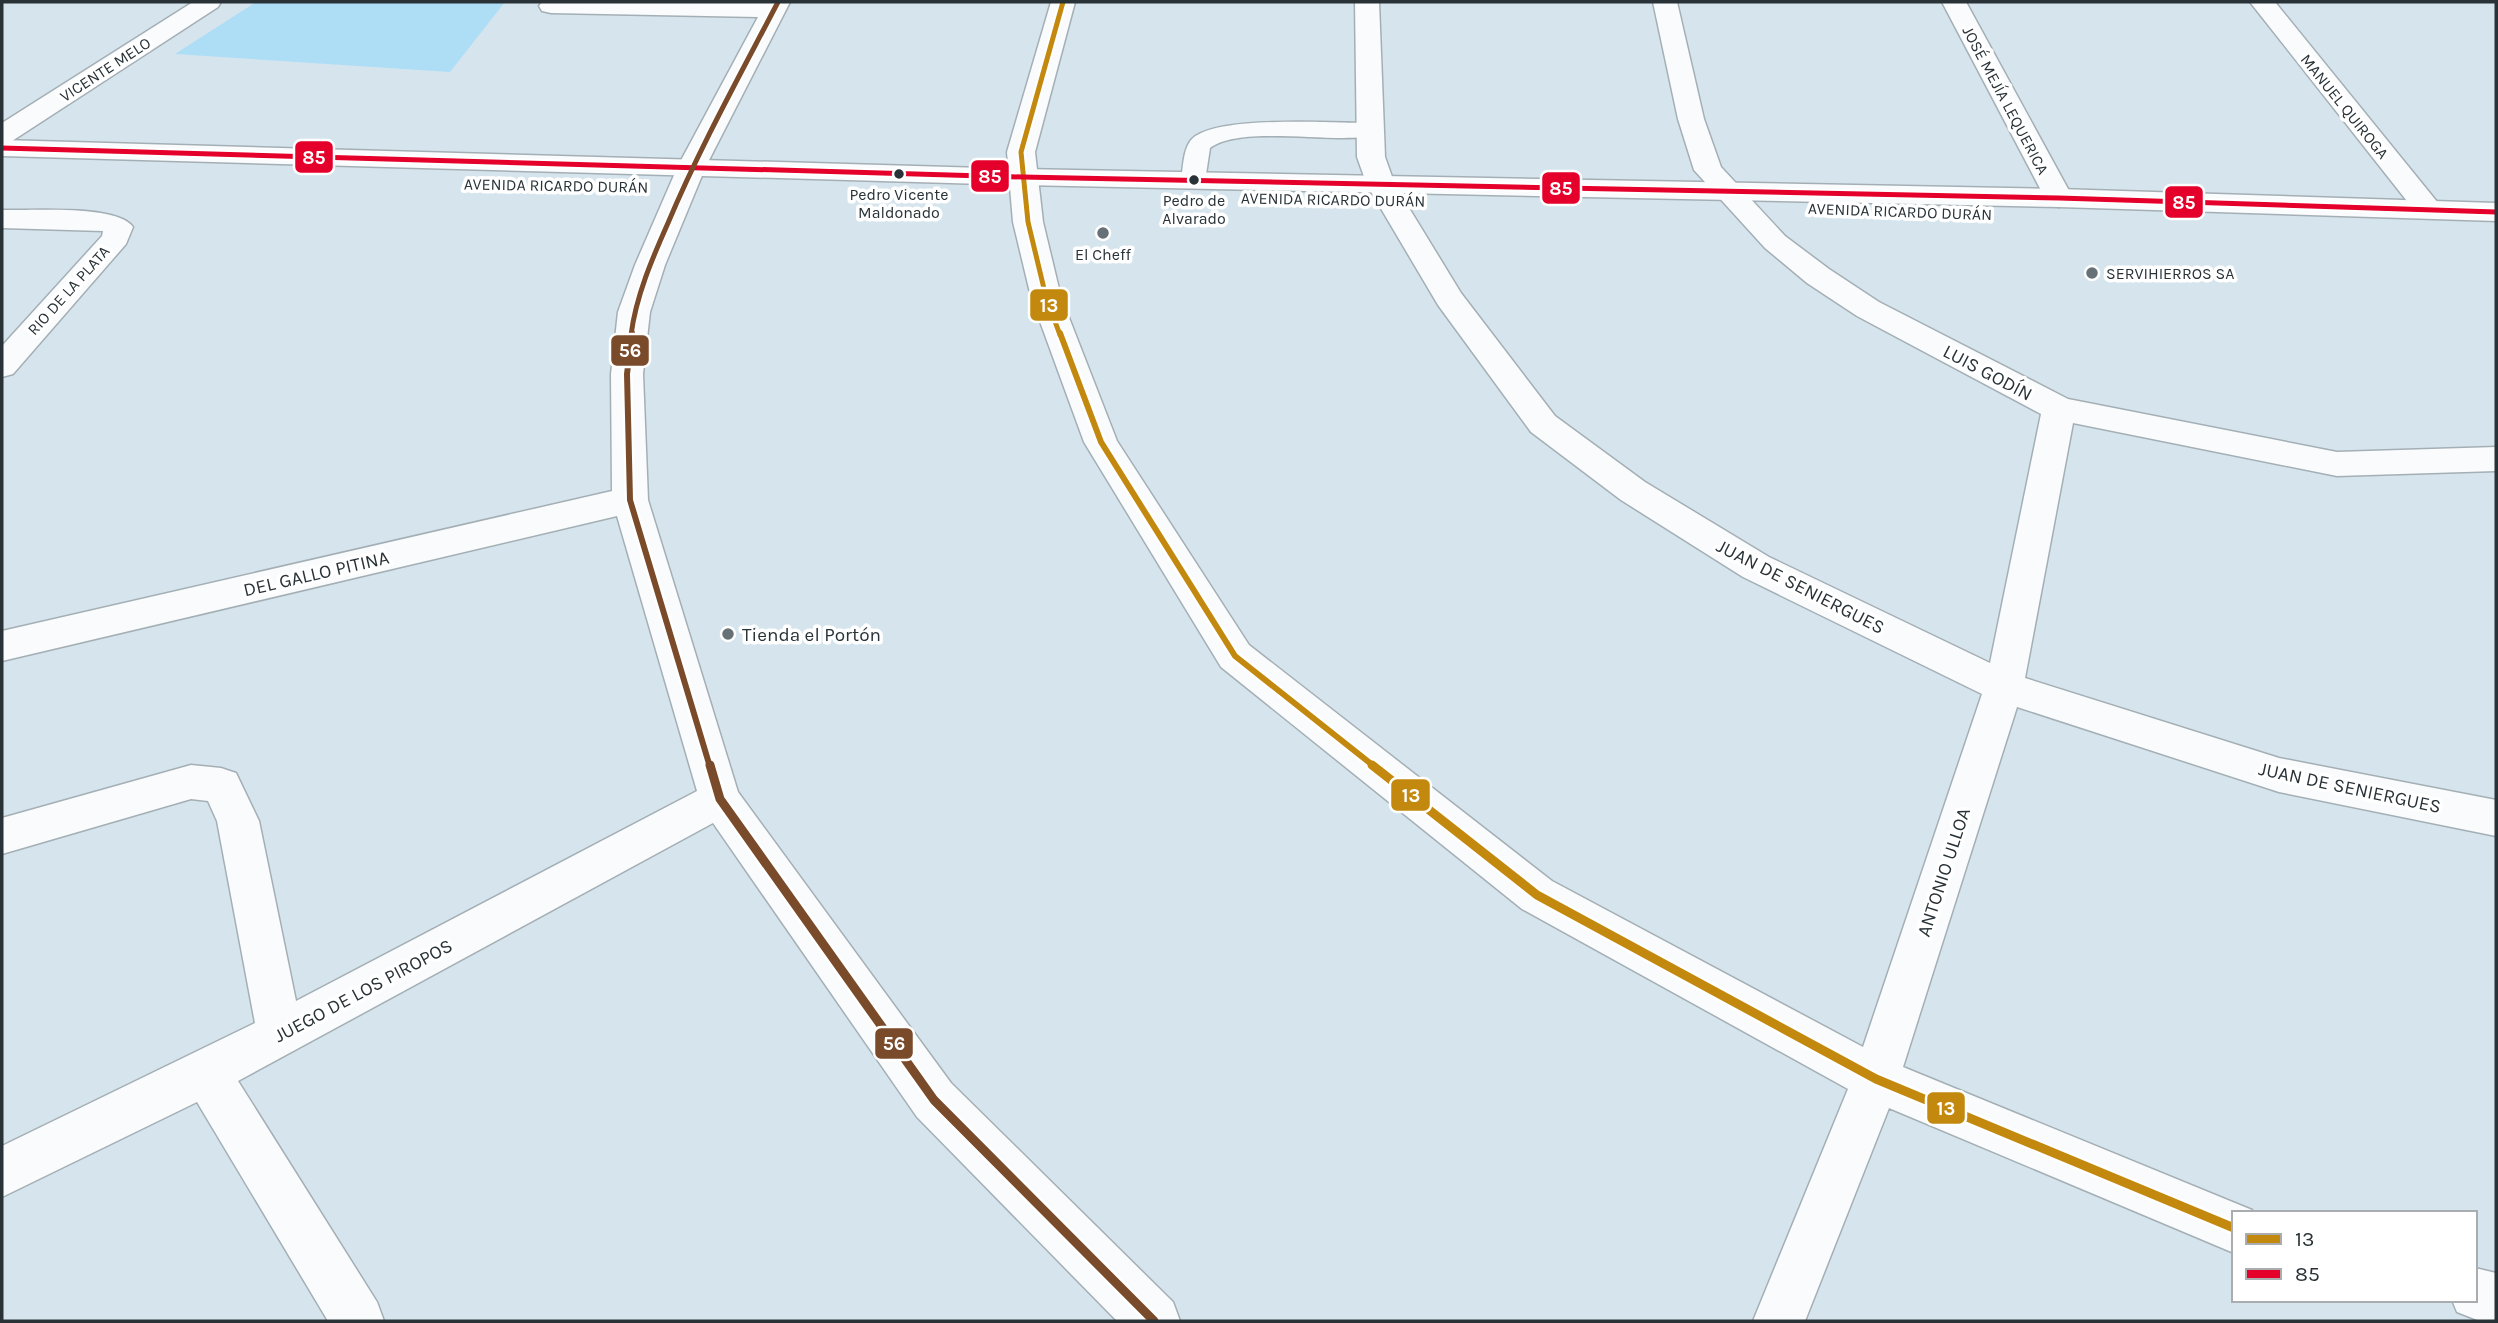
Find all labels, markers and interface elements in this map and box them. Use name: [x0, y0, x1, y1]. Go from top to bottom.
street label: JOSÉ MEJÍA LEQUERICA: [1958, 23, 2053, 178]
street label: VICENTE MELO: [56, 33, 154, 106]
street label: MANUEL QUIROGA: [2297, 50, 2393, 163]
line badge: 85: [294, 140, 334, 174]
text: 85: [302, 147, 326, 169]
line badge: 85: [970, 159, 1010, 193]
text: 85: [978, 166, 1002, 188]
marker: Pedro Vicente Maldonado: [892, 167, 906, 181]
line badge: 85: [1541, 171, 1581, 205]
marker: Pedro de Alvarado: [1187, 173, 1201, 187]
street label: AVENIDA RICARDO DURÁN: [464, 174, 648, 197]
text: 85: [1549, 178, 1573, 200]
place label: Pedro Vicente Maldonado: [849, 185, 949, 222]
line badge: 85: [2164, 185, 2204, 219]
street label: AVENIDA RICARDO DURÁN: [1241, 188, 1425, 211]
place label: Pedro de Alvarado: [1162, 191, 1226, 228]
text: 85: [2172, 192, 2196, 214]
street label: AVENIDA RICARDO DURÁN: [1807, 199, 1992, 224]
marker: El Cheff: [1095, 225, 1111, 241]
street label: RIO DE LA PLATA: [23, 242, 113, 339]
place label: El Cheff: [1075, 245, 1131, 264]
place label: SERVIHIERROS SA: [2106, 264, 2234, 283]
marker: SERVIHIERROS SA: [2084, 265, 2100, 281]
line badge: 13: [1029, 288, 1069, 322]
text: 13: [1040, 295, 1058, 317]
line badge: 56: [610, 334, 650, 367]
street label: LUIS GODÍN: [1939, 339, 2036, 406]
text: 56: [619, 340, 641, 362]
street label: JUAN DE SENIERGUES: [1713, 535, 1888, 639]
street label: DEL GALLO PITINA: [241, 546, 391, 601]
place label: Tienda el Portón: [742, 624, 881, 646]
marker: Tienda el Portón: [720, 626, 736, 642]
street label: JUAN DE SENIERGUES: [2257, 758, 2443, 818]
line badge: 13: [1390, 778, 1431, 812]
text: 13: [1402, 785, 1420, 807]
street label: ANTONIO ULLOA: [1913, 805, 1975, 939]
street label: JUEGO DE LOS PIROPOS: [271, 935, 456, 1047]
line badge: 56: [874, 1027, 914, 1060]
text: 56: [883, 1033, 905, 1055]
line badge: 13: [1926, 1091, 1966, 1125]
text: 13: [1937, 1098, 1955, 1120]
legend: [2232, 1211, 2477, 1302]
text: 13: [2295, 1227, 2314, 1251]
text: 85: [2295, 1262, 2320, 1286]

